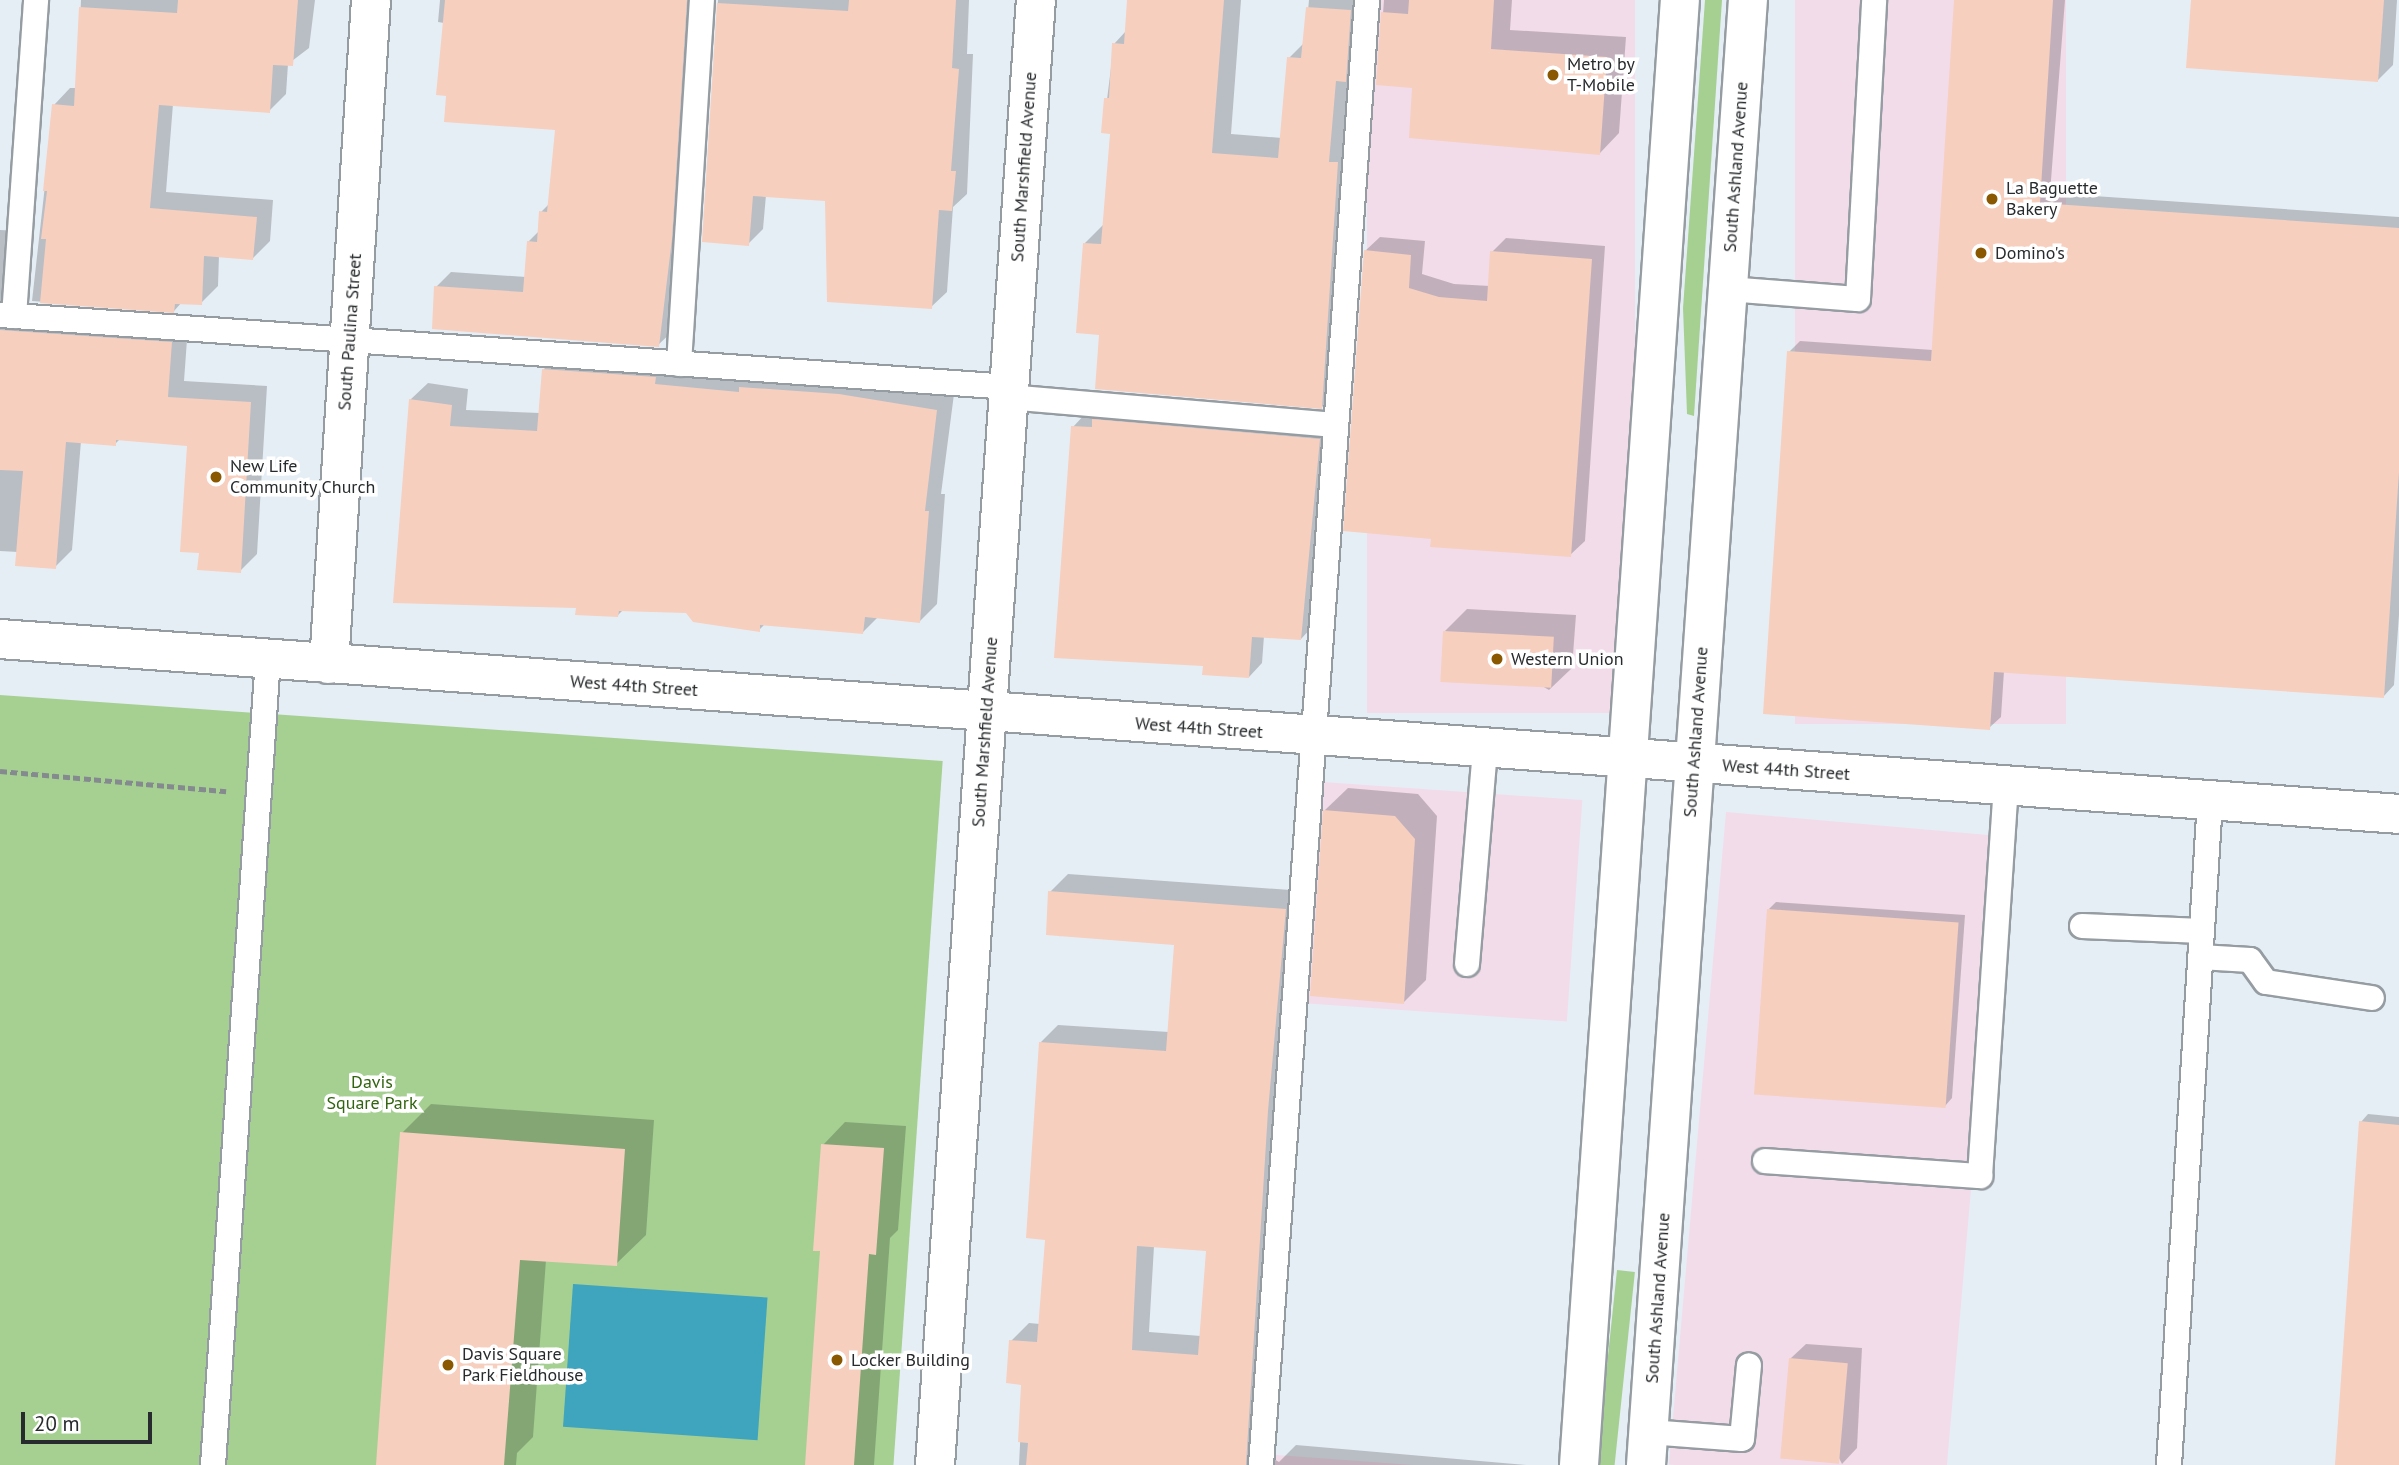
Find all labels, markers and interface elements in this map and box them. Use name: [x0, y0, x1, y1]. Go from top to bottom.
place label: Metro by T-Mobile: [1567, 54, 1635, 96]
marker: Metro by T-Mobile: [1545, 67, 1561, 83]
street label: South Marshfield Avenue: [1007, 71, 1041, 263]
street label: South Ashland Avenue: [1719, 80, 1753, 254]
place label: La Baguette Bakery: [2006, 178, 2098, 220]
marker: La Baguette Bakery: [1984, 191, 2000, 207]
place label: Domino's: [1995, 242, 2065, 264]
marker: Domino's: [1973, 245, 1989, 261]
street label: South Paulina Street: [334, 253, 366, 411]
place label: New Life Community Church: [230, 456, 376, 498]
marker: New Life Community Church: [208, 469, 224, 485]
street label: South Marshfield Avenue: [968, 636, 1002, 828]
street label: South Ashland Avenue: [1679, 645, 1713, 819]
place label: Western Union: [1511, 648, 1624, 670]
marker: Western Union: [1489, 651, 1505, 667]
street label: West 44th Street: [569, 671, 699, 701]
street label: West 44th Street: [1134, 713, 1264, 743]
street label: West 44th Street: [1721, 755, 1851, 785]
park label: Davis Square Park: [326, 1072, 418, 1114]
street label: South Ashland Avenue: [1641, 1211, 1675, 1385]
place label: Davis Square Park Fieldhouse: [462, 1344, 584, 1386]
place label: Locker Building: [851, 1349, 970, 1371]
marker: Locker Building: [829, 1352, 845, 1368]
marker: Davis Square Park Fieldhouse: [440, 1357, 456, 1373]
scale bar: [24, 1398, 156, 1442]
text: 20 m: [34, 1410, 80, 1437]

